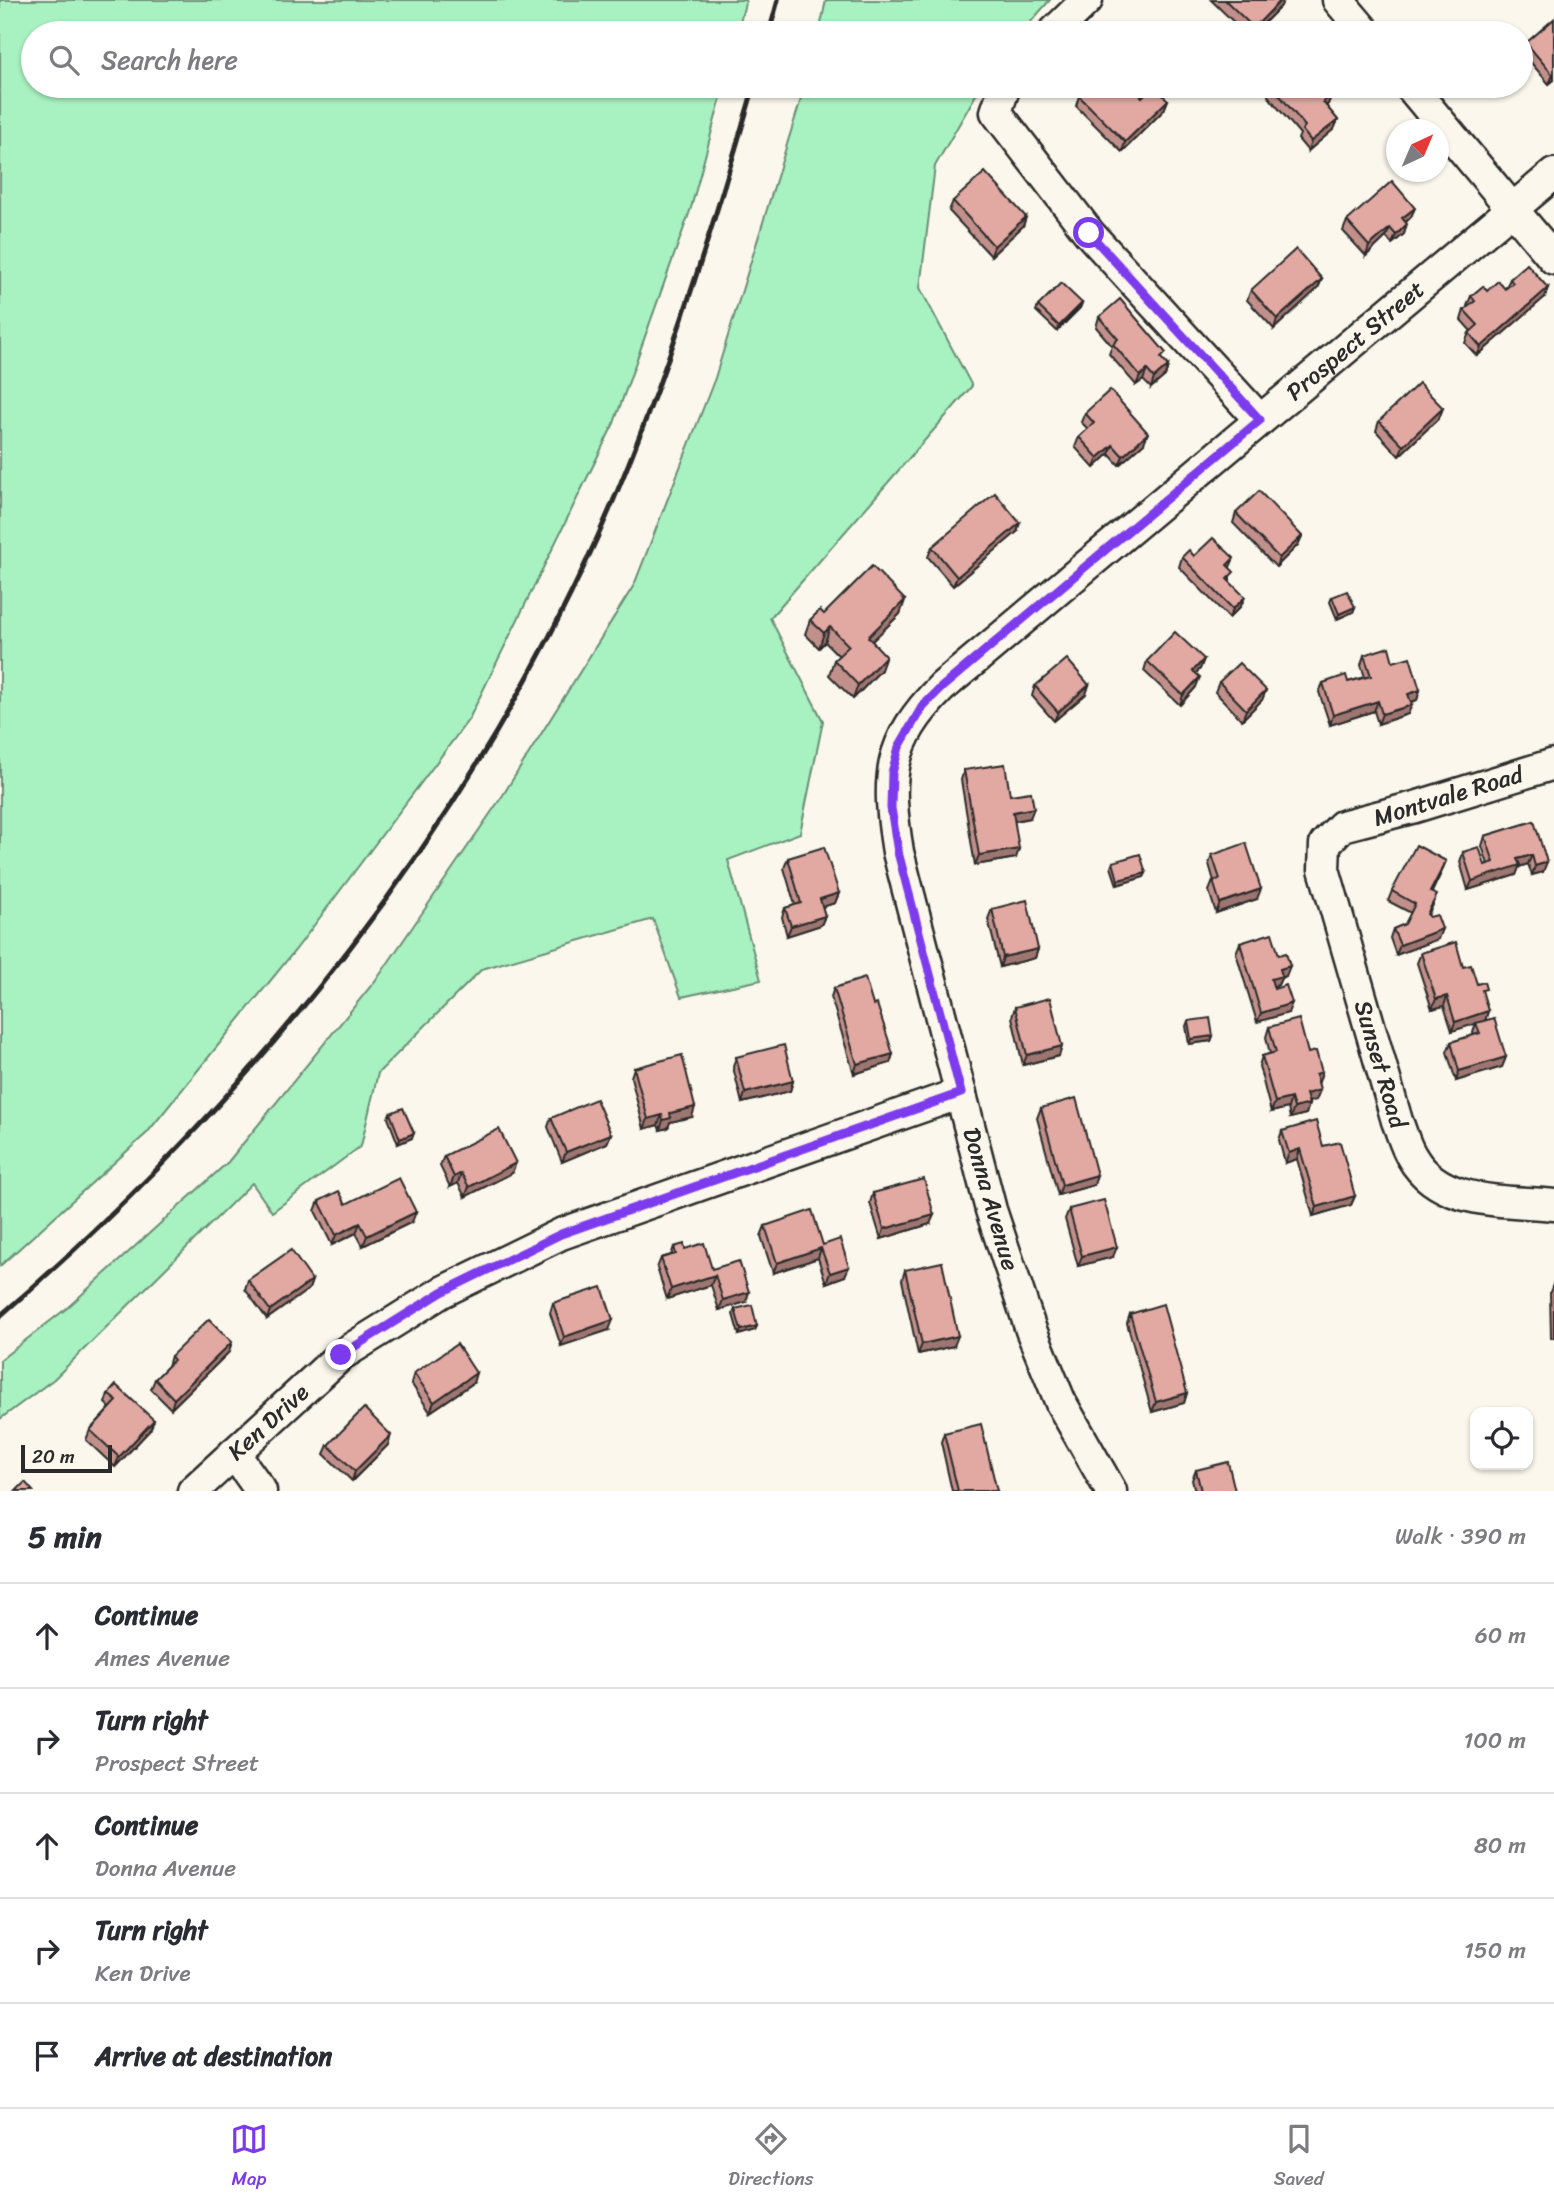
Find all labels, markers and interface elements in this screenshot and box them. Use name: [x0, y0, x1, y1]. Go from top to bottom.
search box: [21, 21, 1533, 98]
text: Search here: [101, 37, 238, 83]
icon: search: [45, 41, 83, 79]
north arrow: [1386, 119, 1449, 182]
route start: [1073, 217, 1104, 248]
street label: Prospect Street: [1276, 270, 1434, 412]
street label: Montvale Road: [1368, 753, 1529, 839]
street label: Sunset Road: [1342, 995, 1420, 1137]
street label: Donna Avenue: [951, 1122, 1031, 1276]
route end: [325, 1339, 356, 1370]
street label: Ken Drive: [217, 1373, 319, 1471]
map controls: [1470, 1407, 1533, 1470]
button: locate: [1470, 1407, 1533, 1470]
text: 20 m: [32, 1440, 75, 1473]
scale bar: [21, 1442, 112, 1474]
text: 5 min: [28, 1510, 102, 1564]
text: Walk · 390 m: [1395, 1516, 1526, 1557]
text: Continue: [95, 1592, 198, 1638]
text: 60 m: [1475, 1615, 1526, 1656]
icon: ahead: [28, 1617, 66, 1655]
text: Ames Avenue: [95, 1638, 230, 1679]
text: Turn right: [95, 1697, 208, 1743]
text: 100 m: [1463, 1720, 1526, 1761]
icon: right: [28, 1722, 66, 1760]
text: Prospect Street: [95, 1743, 259, 1784]
text: Continue: [95, 1802, 198, 1848]
text: 80 m: [1474, 1825, 1526, 1866]
icon: ahead: [28, 1827, 66, 1865]
text: Donna Avenue: [95, 1848, 236, 1889]
text: Turn right: [95, 1907, 208, 1953]
text: 150 m: [1464, 1930, 1526, 1971]
icon: right: [28, 1932, 66, 1970]
text: Ken Drive: [95, 1953, 191, 1994]
text: Arrive at destination: [95, 2033, 332, 2079]
icon: arrive: [28, 2037, 66, 2075]
tab: Map: [230, 2120, 268, 2195]
tab: Directions: [728, 2120, 814, 2195]
tab: Saved: [1274, 2120, 1324, 2195]

